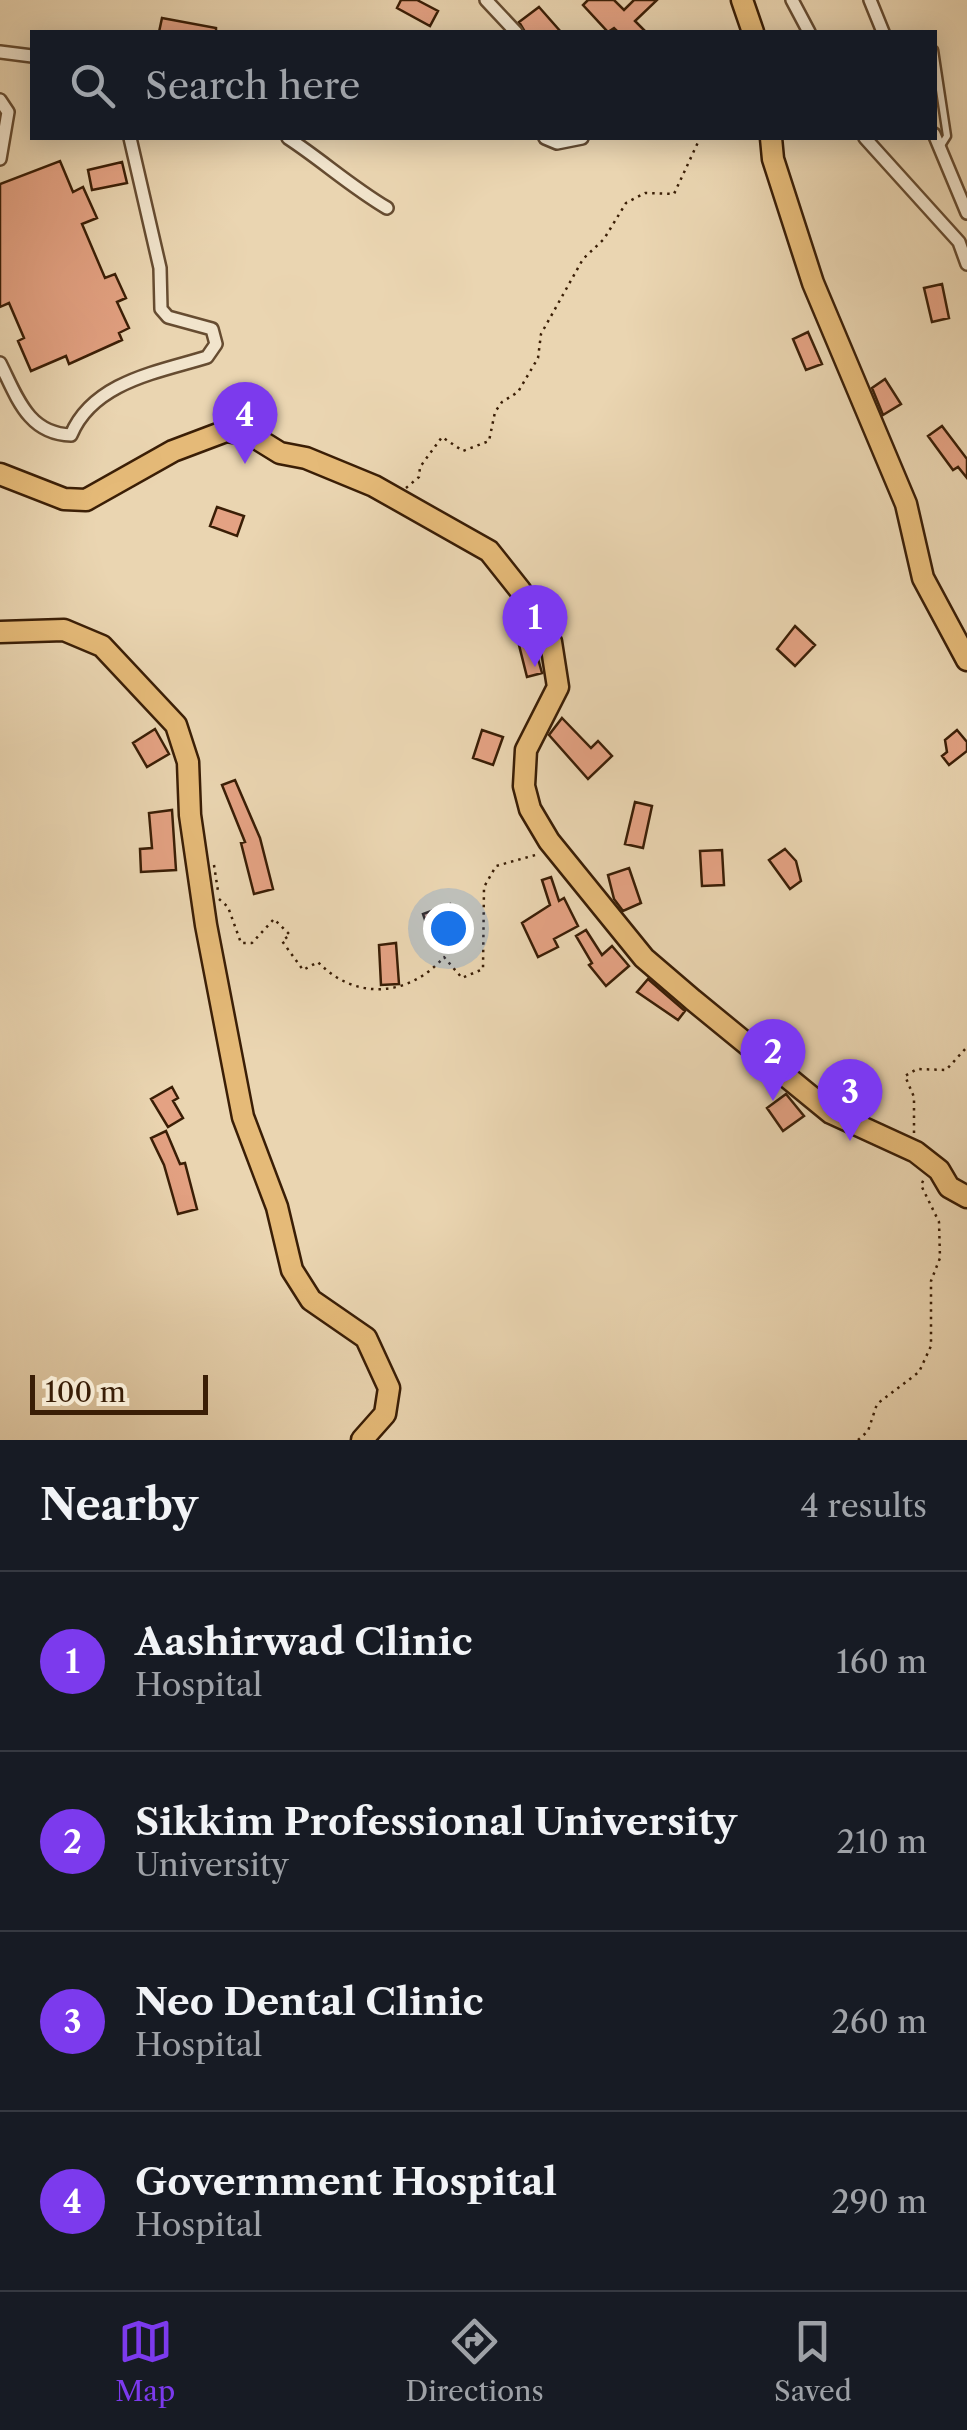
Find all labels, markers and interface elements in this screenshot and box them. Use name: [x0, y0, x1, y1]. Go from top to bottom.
search box: [30, 30, 937, 140]
icon: search: [65, 58, 120, 113]
text: Search here: [145, 62, 360, 109]
pin: 4: [212, 382, 278, 464]
pin: 1: [502, 584, 568, 667]
your location: [423, 903, 474, 954]
pin: 2: [740, 1018, 806, 1101]
pin: 3: [818, 1058, 882, 1141]
scale bar: [30, 1370, 208, 1414]
text: 100 m: [45, 1375, 126, 1409]
text: Nearby: [40, 1479, 198, 1531]
text: 4 results: [801, 1486, 927, 1525]
text: Aashirwad Clinic: [135, 1618, 472, 1665]
text: 1: [65, 1642, 80, 1681]
text: 160 m: [836, 1642, 927, 1681]
text: Hospital: [135, 1665, 262, 1704]
text: Sikkim Professional University: [135, 1798, 737, 1845]
text: 2: [63, 1822, 82, 1861]
text: 210 m: [837, 1822, 927, 1861]
text: University: [135, 1845, 289, 1884]
text: Neo Dental Clinic: [135, 1978, 483, 2025]
text: 3: [63, 2002, 82, 2041]
text: 260 m: [831, 2002, 927, 2041]
text: Hospital: [135, 2025, 262, 2064]
text: Government Hospital: [135, 2158, 557, 2205]
text: 4: [63, 2182, 82, 2221]
text: 290 m: [831, 2182, 927, 2221]
text: Hospital: [135, 2205, 262, 2244]
tab: Map: [115, 2314, 175, 2408]
tab: Directions: [405, 2314, 544, 2408]
tab: Saved: [774, 2314, 852, 2408]

